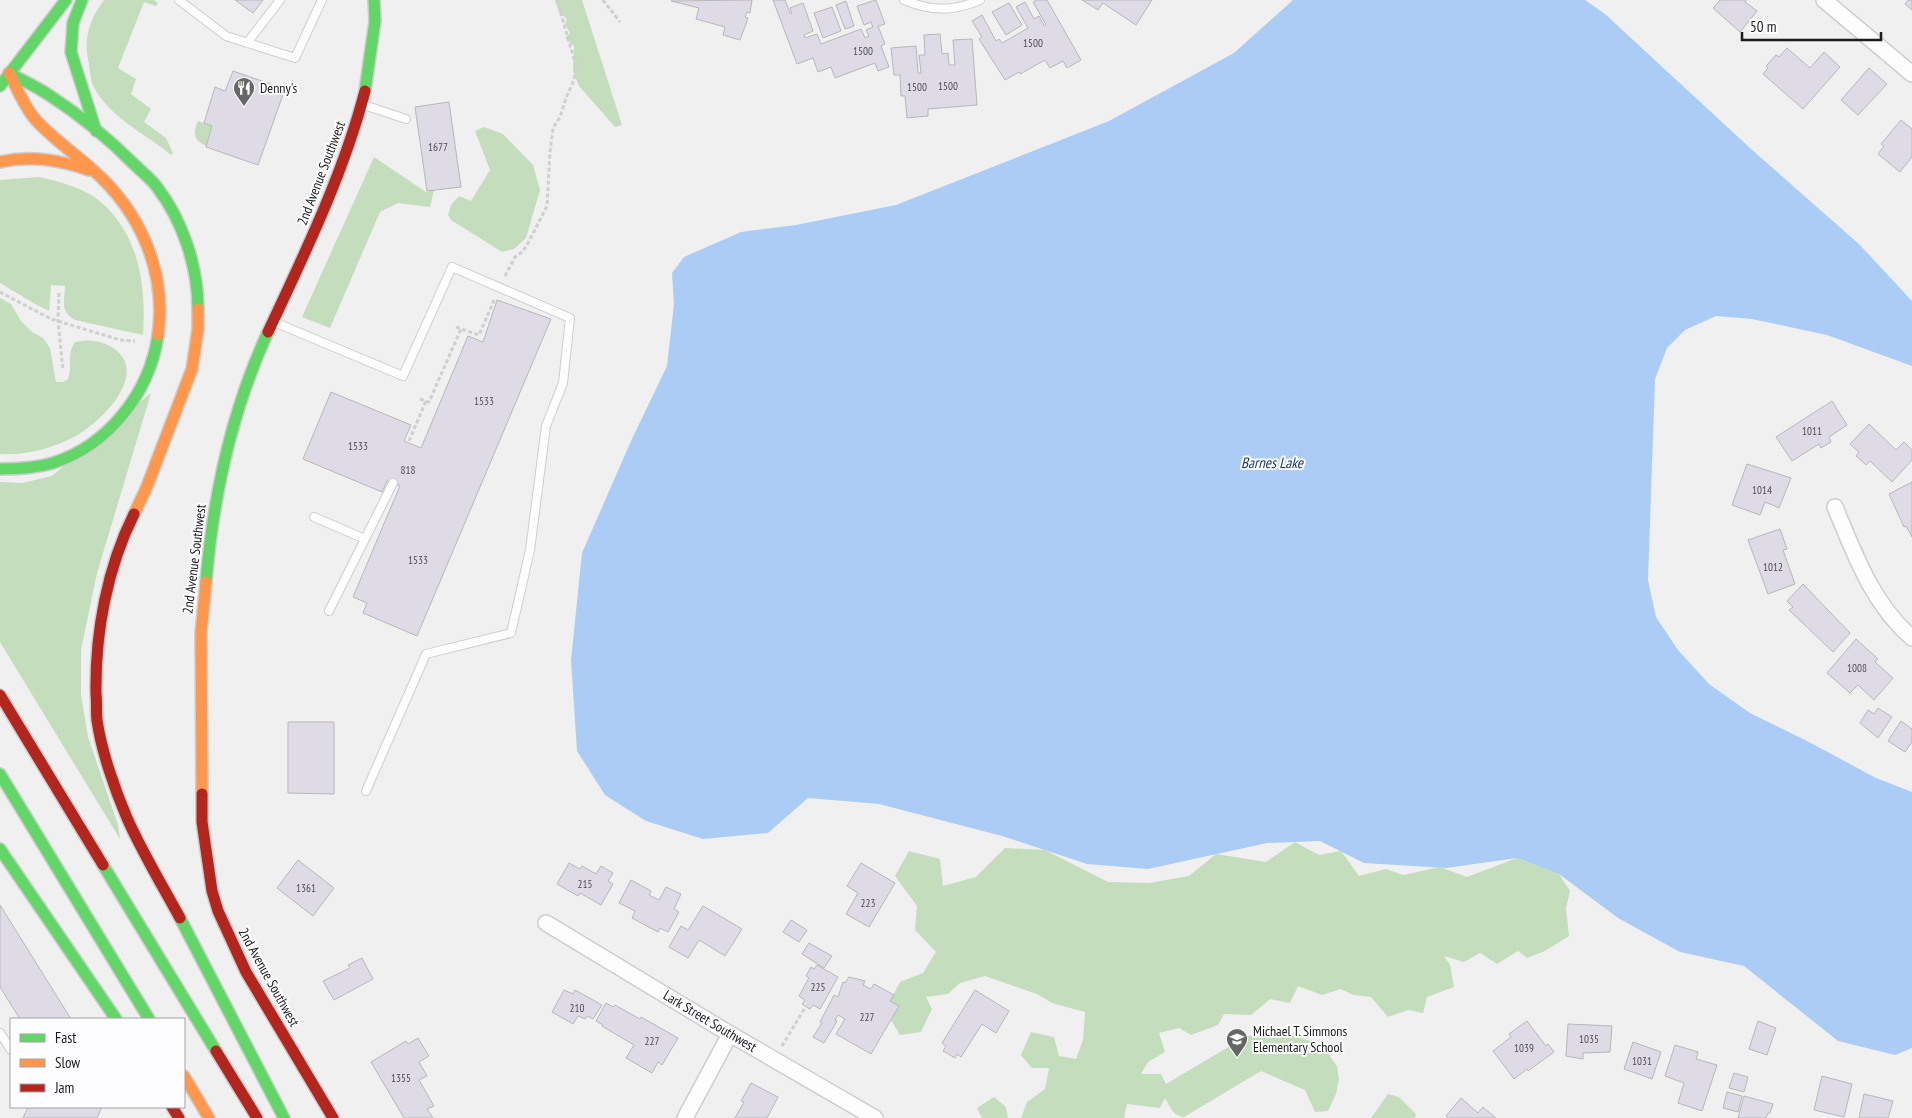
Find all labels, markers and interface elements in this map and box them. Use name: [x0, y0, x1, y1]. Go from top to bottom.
scale bar: [1742, 10, 1881, 42]
text: 50 m: [1750, 17, 1776, 36]
house number: 1500: [1023, 36, 1043, 50]
house number: 1500: [853, 44, 873, 58]
restaurant icon: Denny's: [232, 76, 256, 107]
place label: Denny's: [260, 79, 297, 97]
house number: 1500: [938, 79, 958, 93]
house number: 1500: [907, 80, 927, 94]
street label: 2nd Avenue Southwest: [293, 118, 349, 228]
house number: 1677: [428, 140, 448, 154]
house number: 1533: [474, 394, 494, 408]
house number: 1011: [1802, 424, 1822, 438]
house number: 1533: [348, 439, 368, 453]
water label: Barnes Lake: [1241, 453, 1304, 472]
house number: 818: [401, 463, 415, 477]
house number: 1014: [1752, 483, 1772, 497]
street label: 2nd Avenue Southwest: [178, 503, 210, 615]
house number: 1533: [408, 553, 428, 567]
house number: 1012: [1763, 560, 1783, 574]
house number: 1008: [1847, 661, 1867, 675]
house number: 215: [578, 877, 592, 891]
house number: 1361: [296, 881, 316, 895]
house number: 223: [861, 896, 875, 910]
street label: 2nd Avenue Southwest: [234, 924, 304, 1030]
house number: 225: [811, 980, 825, 994]
street label: Lark Street Southwest: [660, 986, 760, 1056]
house number: 210: [570, 1001, 584, 1015]
house number: 227: [860, 1010, 874, 1024]
legend: [10, 1018, 185, 1108]
place label: Michael T. Simmons Elementary School: [1253, 1022, 1347, 1056]
school or university icon: Michael T. Simmons Elementary School: [1225, 1027, 1249, 1058]
text: Fast: [55, 1028, 76, 1047]
house number: 1035: [1579, 1032, 1599, 1046]
house number: 227: [645, 1034, 659, 1048]
house number: 1039: [1514, 1041, 1534, 1055]
text: Slow: [55, 1053, 80, 1072]
house number: 1031: [1632, 1054, 1652, 1068]
house number: 1355: [391, 1071, 411, 1085]
text: Jam: [54, 1078, 74, 1097]

